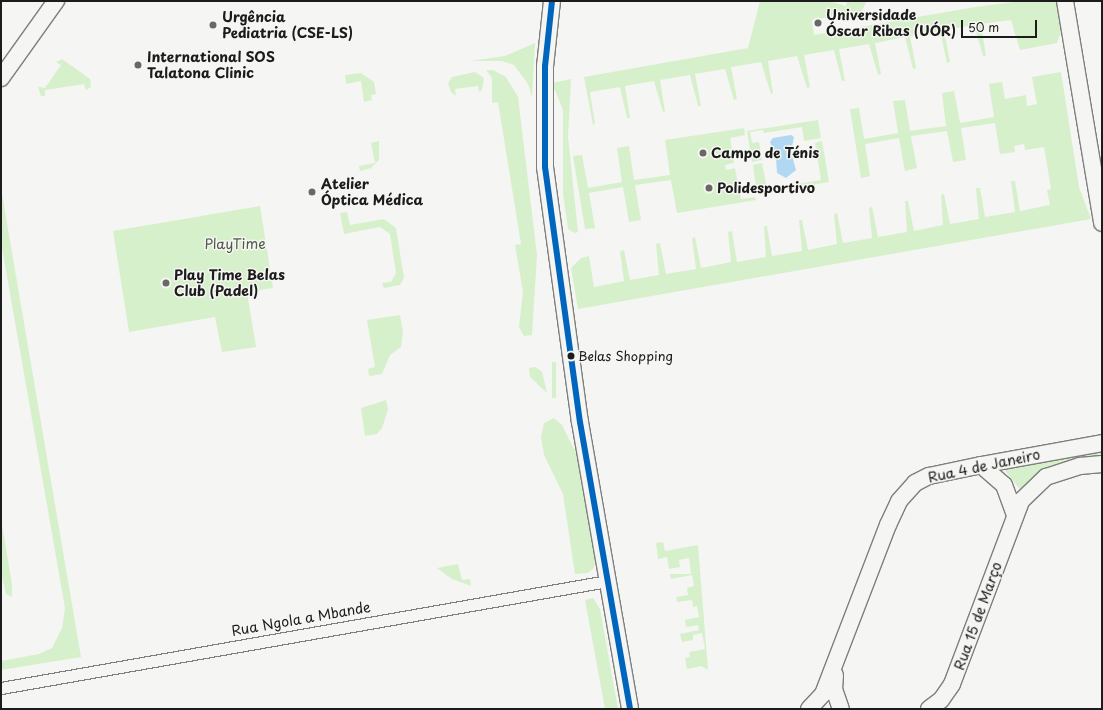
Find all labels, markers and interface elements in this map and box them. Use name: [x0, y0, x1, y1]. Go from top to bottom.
place label: Universidade Óscar Ribas (UÓR): [826, 7, 957, 40]
place label: Urgência Pediatria (CSE-LS): [222, 9, 354, 42]
scale bar: [963, 12, 1039, 38]
marker: Universidade Óscar Ribas (UÓR): [813, 18, 823, 28]
text: 50 m: [968, 18, 999, 36]
marker: Urgência Pediatria (CSE-LS): [207, 19, 219, 31]
place label: International SOS Talatona Clinic: [147, 49, 275, 82]
marker: International SOS Talatona Clinic: [132, 59, 144, 71]
place label: Campo de Ténis: [711, 145, 821, 161]
marker: Campo de Ténis: [698, 148, 708, 158]
place label: Atelier Óptica Médica: [321, 176, 424, 208]
place label: Polidesportivo: [717, 180, 815, 196]
marker: Polidesportivo: [704, 183, 714, 193]
marker: Atelier Óptica Médica: [306, 186, 318, 198]
park label: PlayTime: [204, 236, 266, 252]
place label: Play Time Belas Club (Padel): [174, 267, 285, 300]
marker: Play Time Belas Club (Padel): [161, 278, 171, 288]
place label: Belas Shopping: [578, 348, 673, 364]
marker: Belas Shopping: [566, 351, 576, 361]
street label: Rua 4 de Janeiro: [926, 446, 1042, 486]
street label: Rua 15 de Março: [950, 559, 1006, 673]
street label: Rua Ngola a Mbande: [229, 598, 373, 640]

